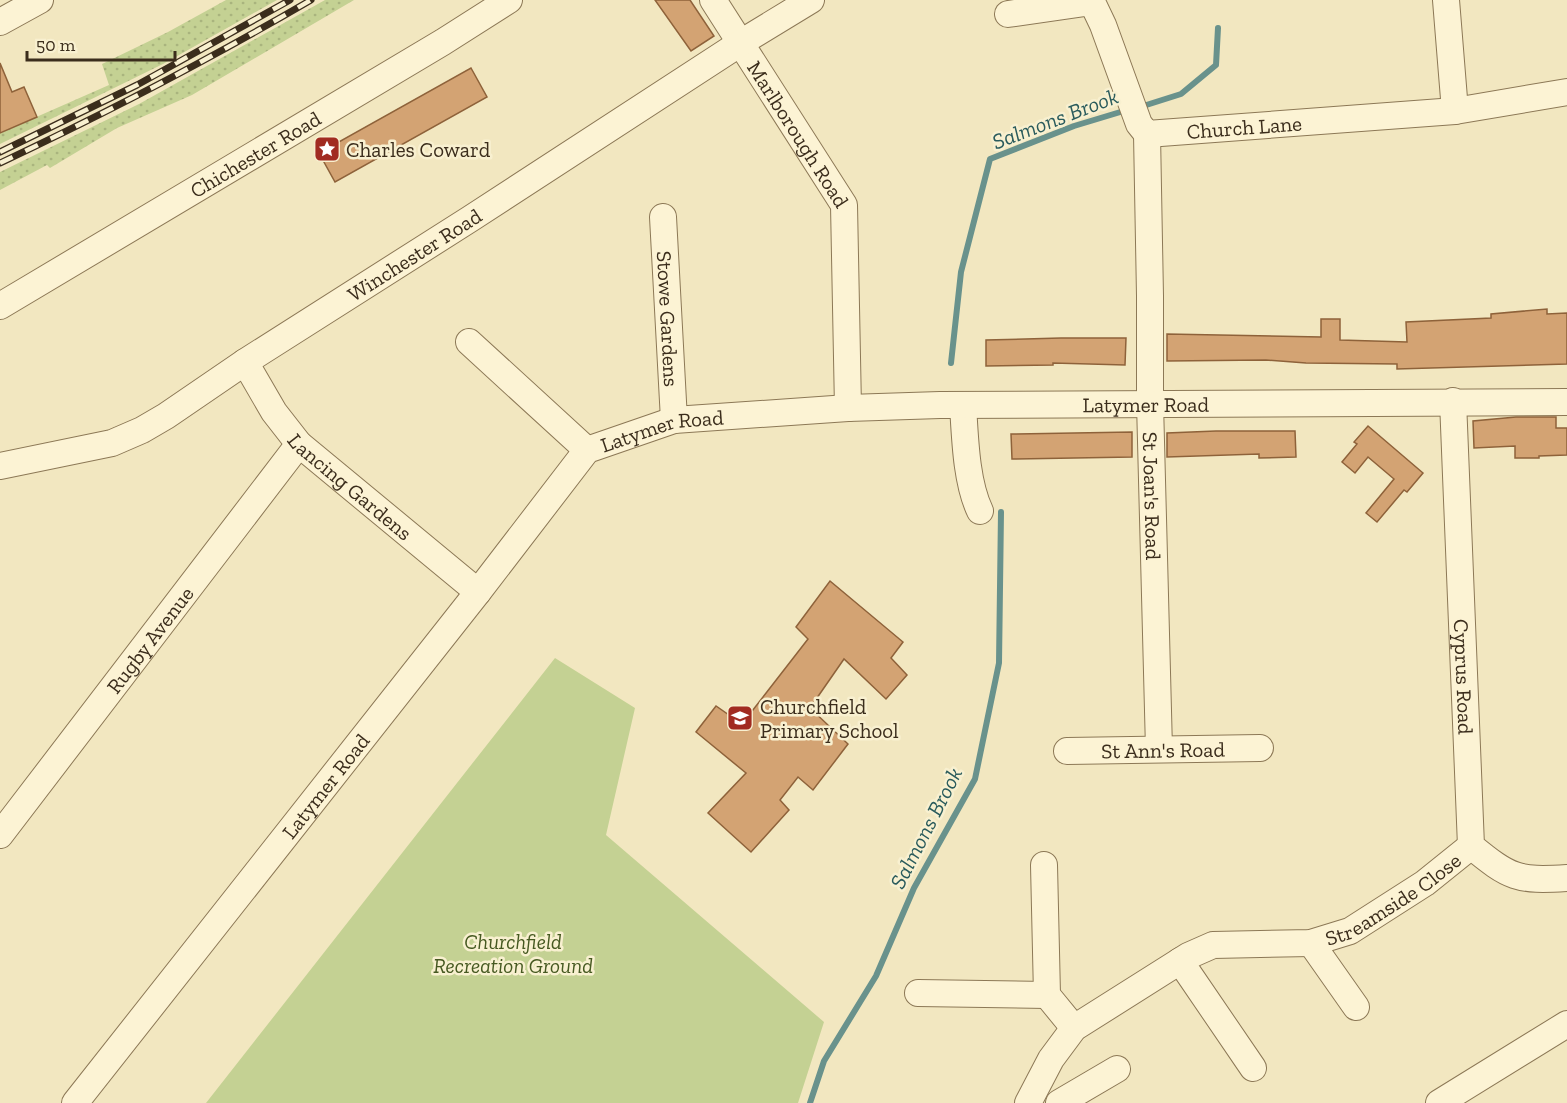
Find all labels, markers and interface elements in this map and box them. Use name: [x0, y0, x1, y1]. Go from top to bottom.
scale bar: [27, 24, 176, 62]
text: 50 m: [36, 34, 76, 56]
street label: Marlborough Road: [743, 56, 855, 212]
water label: Salmons Brook: [988, 83, 1122, 155]
street label: Chichester Road: [185, 105, 325, 203]
street label: Church Lane: [1186, 110, 1303, 144]
place icon: Charles Coward: [312, 134, 342, 164]
place label: Charles Coward: [346, 137, 491, 162]
street label: Winchester Road: [343, 202, 486, 306]
street label: Stowe Gardens: [652, 250, 685, 388]
street label: Latymer Road: [1082, 391, 1210, 417]
street label: Latymer Road: [597, 404, 725, 457]
street label: Lancing Gardens: [283, 428, 418, 545]
street label: St Joan's Road: [1138, 432, 1167, 561]
street label: Rugby Avenue: [101, 581, 198, 698]
street label: Cyprus Road: [1449, 618, 1479, 736]
place label: Churchfield Primary School: [760, 694, 899, 743]
school or university icon: Churchfield Primary School: [725, 703, 755, 733]
street label: Latymer Road: [276, 728, 374, 843]
street label: St Ann's Road: [1101, 736, 1225, 763]
water label: Salmons Brook: [884, 763, 968, 893]
street label: Streamside Close: [1322, 847, 1466, 950]
park label: Churchfield Recreation Ground: [433, 929, 593, 978]

